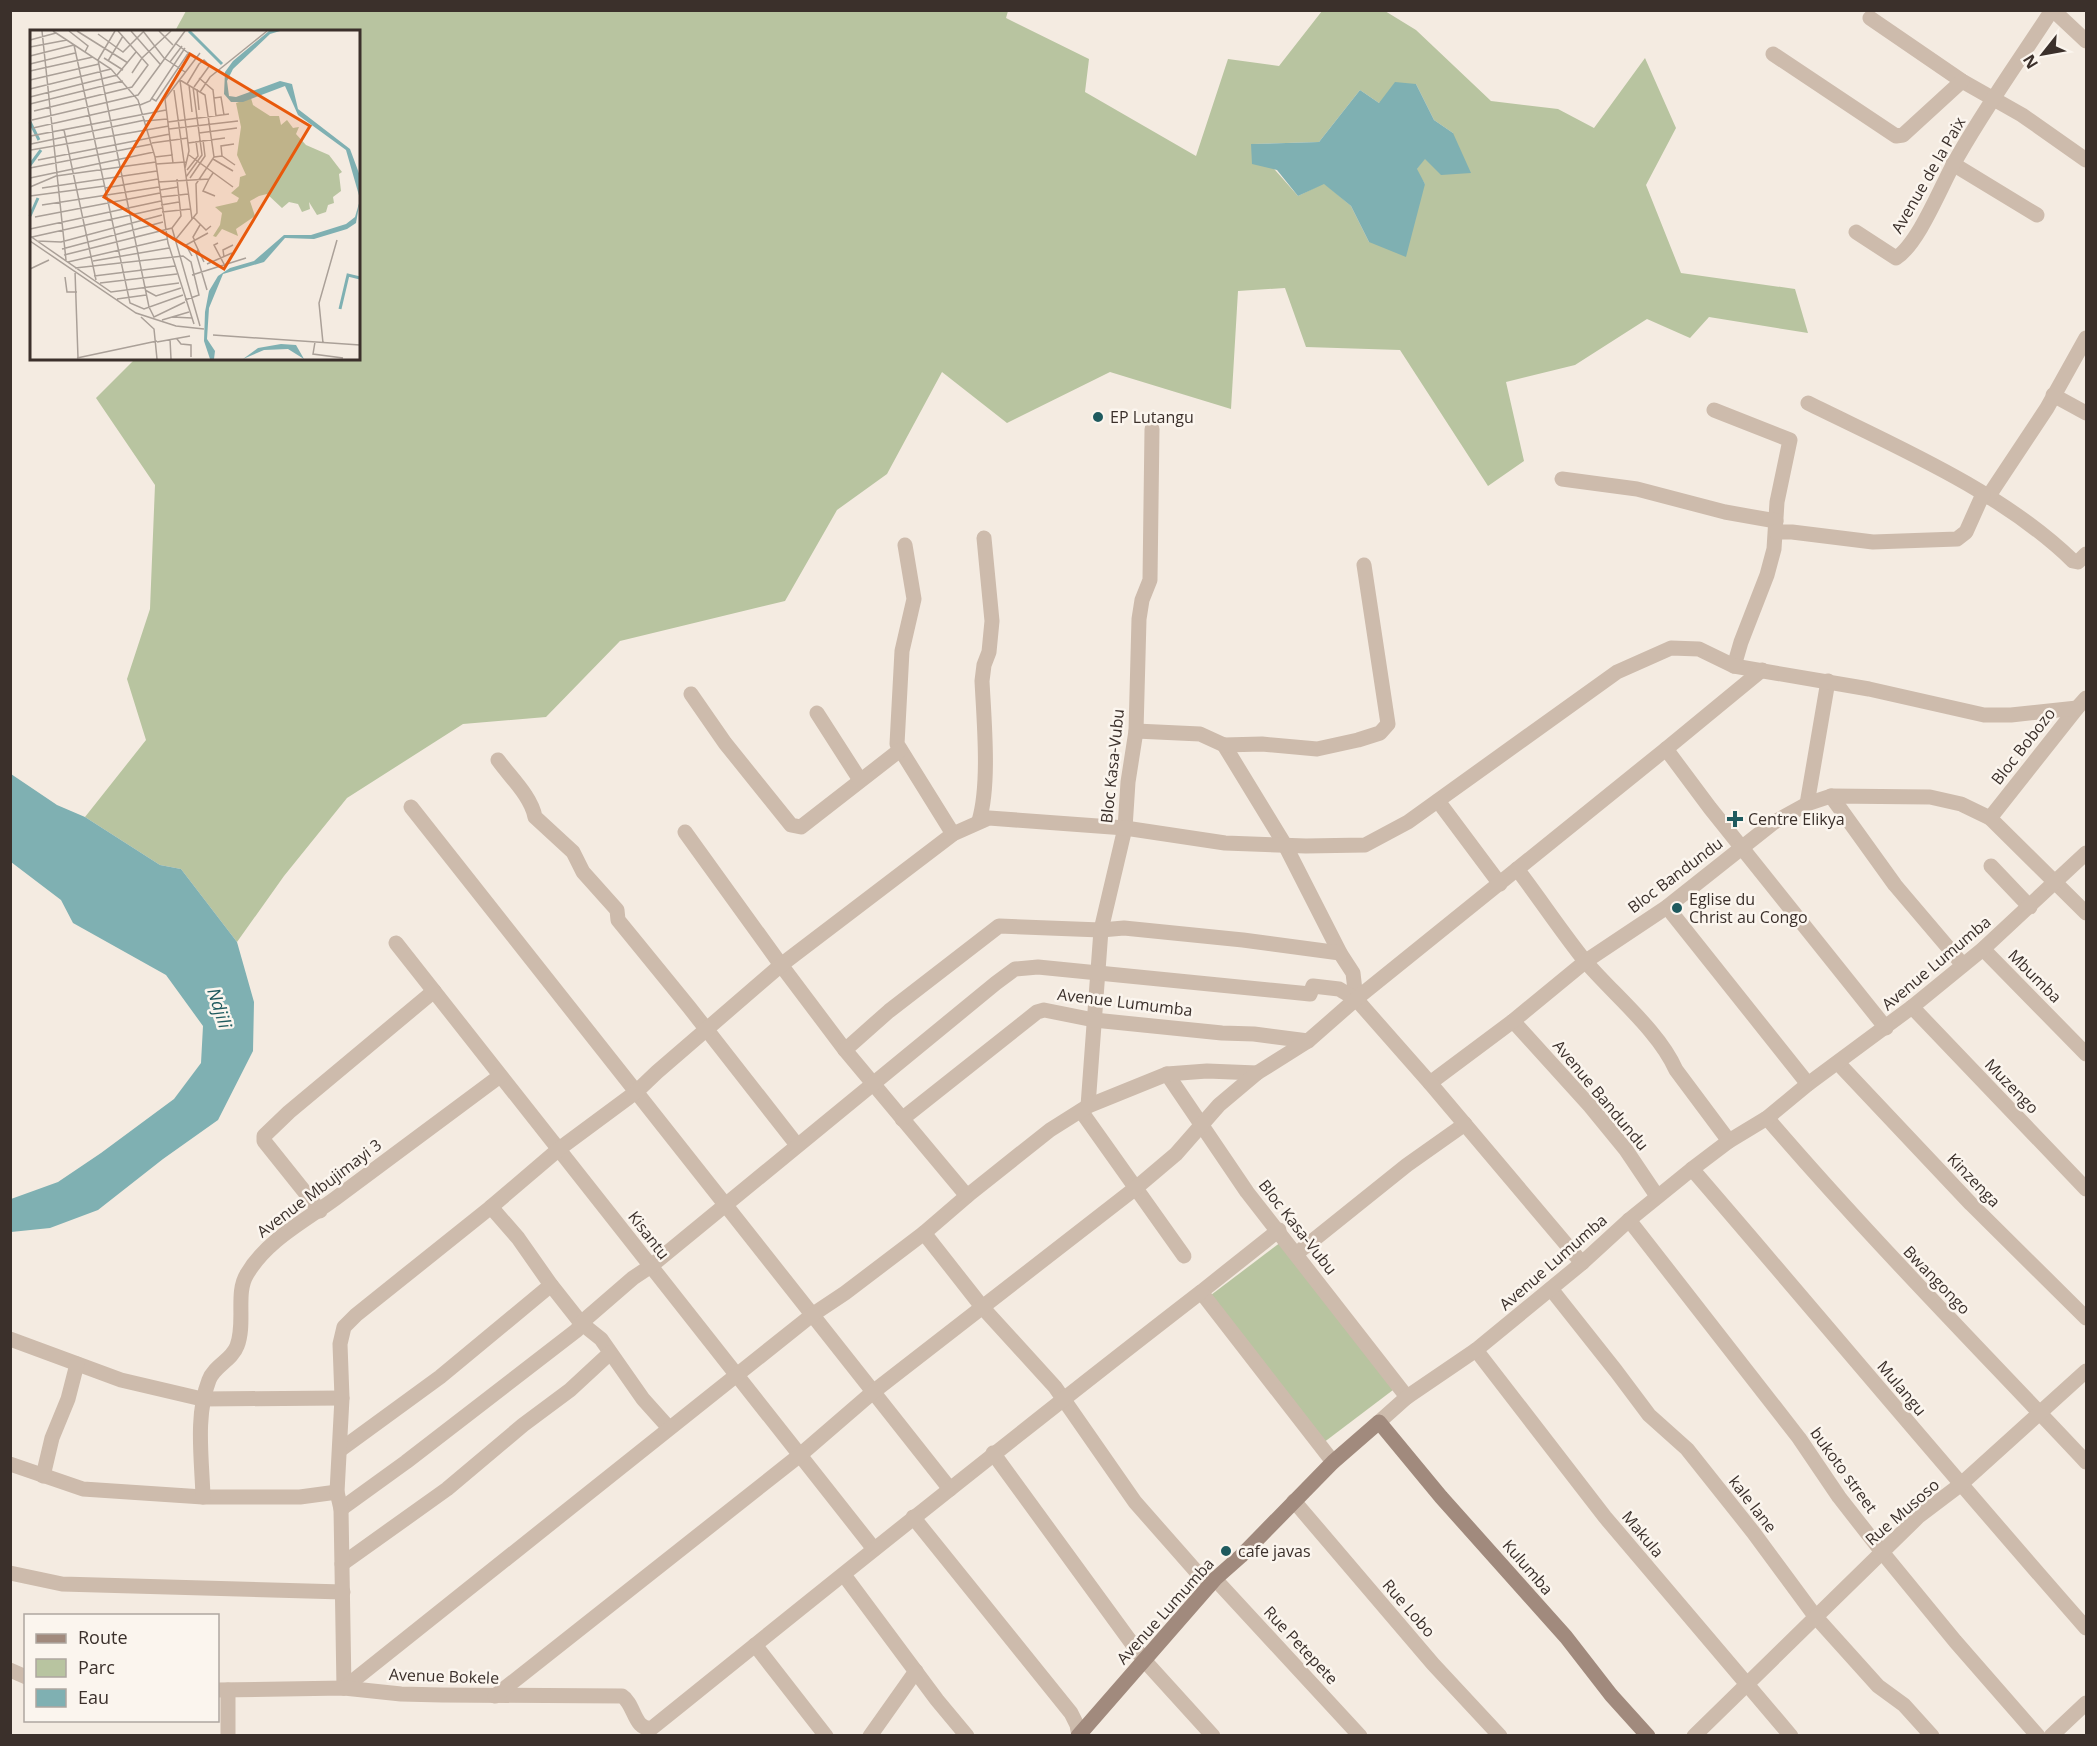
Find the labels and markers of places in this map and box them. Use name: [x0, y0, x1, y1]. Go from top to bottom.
place label: EP Lutangu: [1110, 406, 1194, 428]
marker: EP Lutangu: [1091, 410, 1105, 424]
place label: Centre Elikya: [1748, 808, 1845, 830]
marker: Centre Elikya: [1726, 810, 1744, 828]
place label: Eglise du Christ au Congo: [1689, 888, 1808, 928]
marker: Eglise du Christ au Congo: [1670, 901, 1684, 915]
place label: cafe javas: [1238, 1540, 1311, 1562]
marker: cafe javas: [1219, 1544, 1233, 1558]

